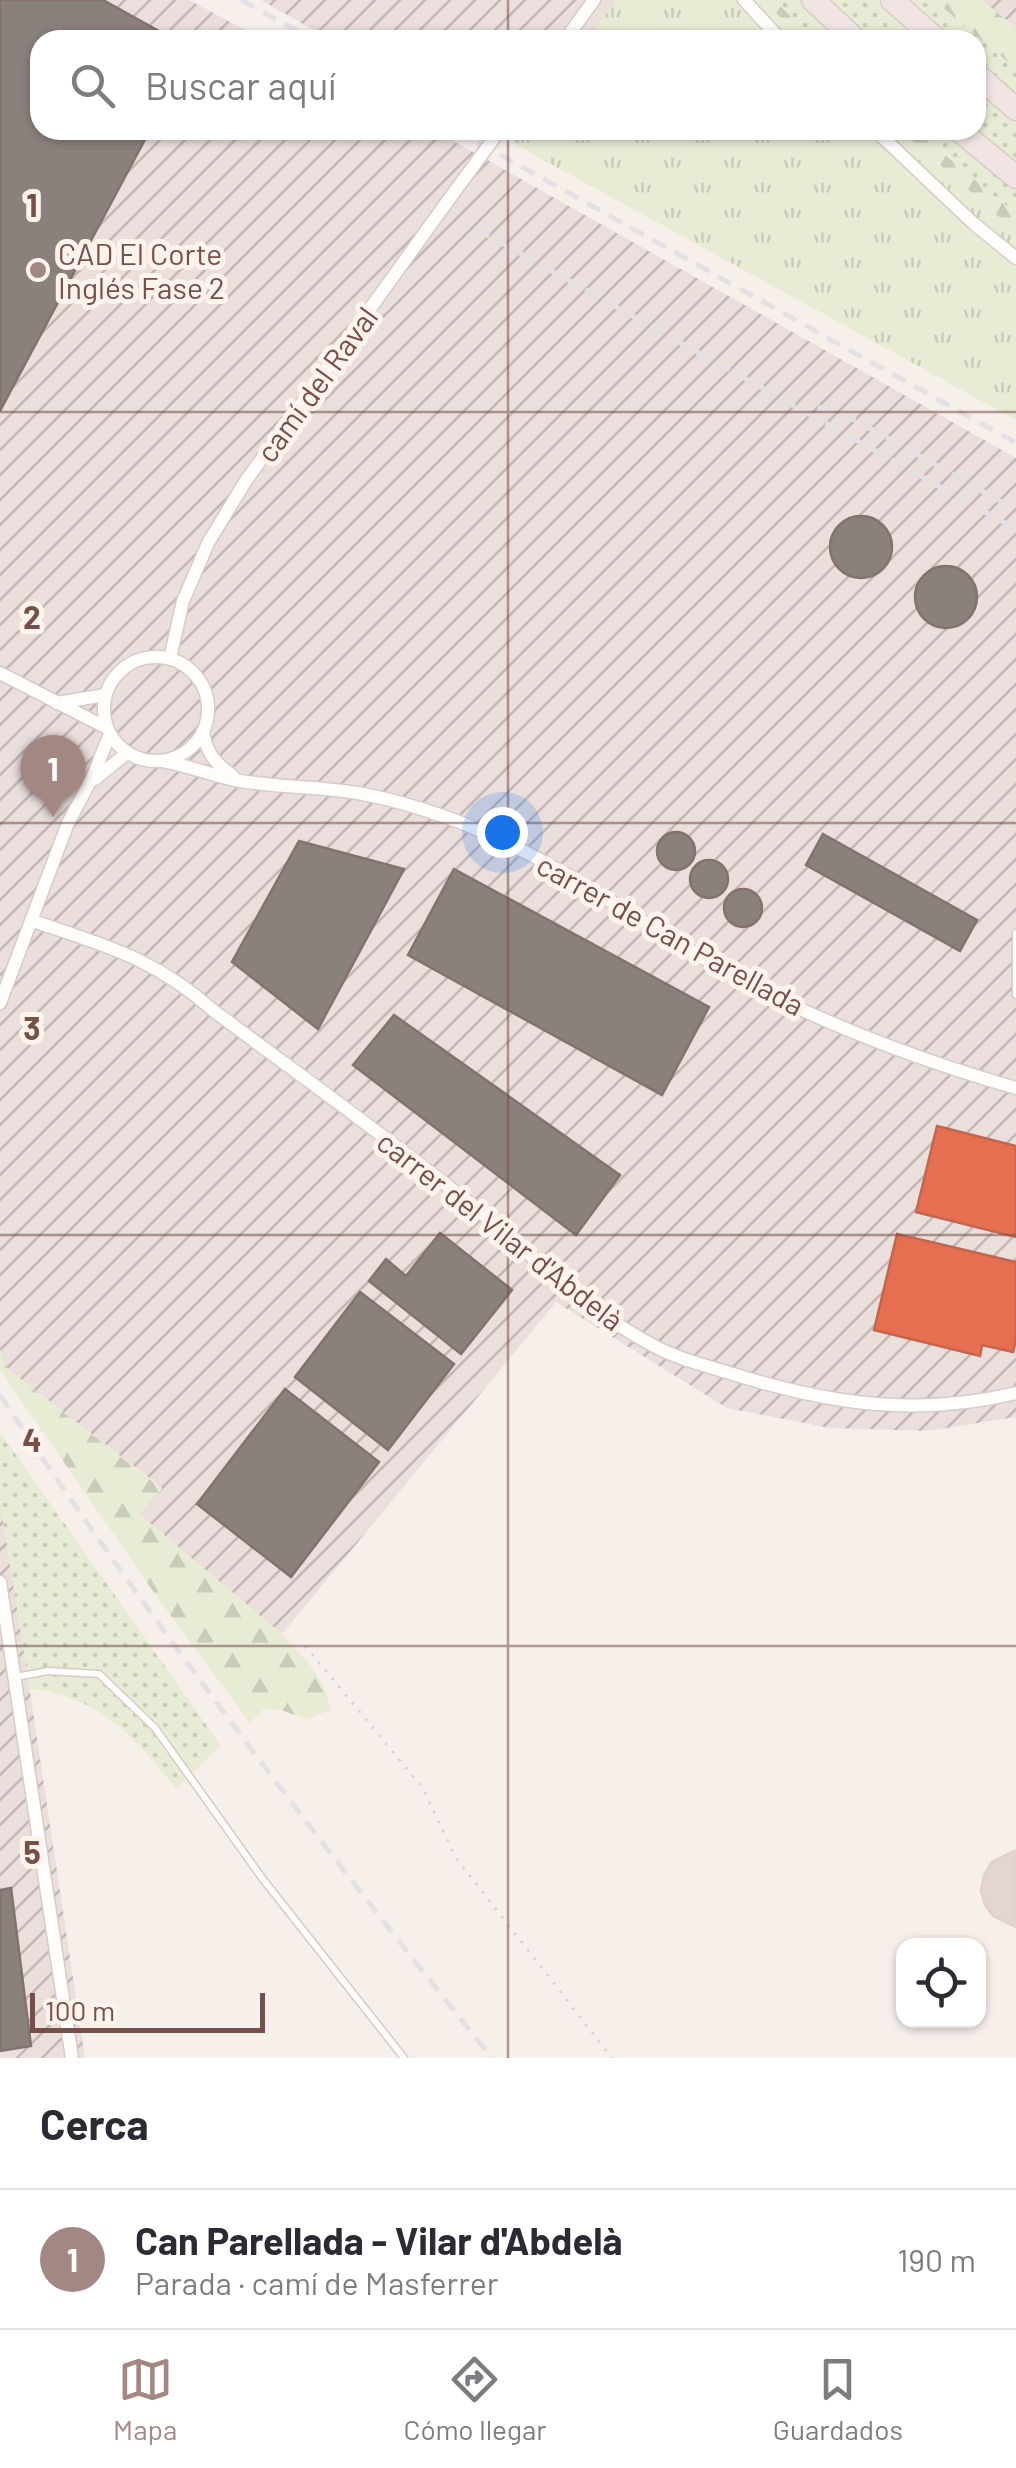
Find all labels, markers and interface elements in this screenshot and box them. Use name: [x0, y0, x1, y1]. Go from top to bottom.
search box: [30, 30, 986, 140]
icon: search: [65, 58, 120, 113]
text: Buscar aquí: [145, 62, 336, 108]
text: 1: [26, 185, 38, 223]
place label: CAD El Corte Inglés Fase 2: [58, 235, 225, 305]
marker: CAD El Corte Inglés Fase 2: [27, 259, 49, 281]
street label: camí del Raval: [248, 299, 384, 469]
text: 2: [23, 597, 41, 635]
pin: 1: [20, 734, 86, 817]
your location: [477, 807, 528, 858]
street label: carrer de Can Parellada: [531, 846, 811, 1022]
text: 3: [23, 1008, 41, 1046]
street label: carrer del Vilar d'Abdelà: [371, 1123, 631, 1337]
text: 4: [22, 1420, 42, 1458]
text: 5: [23, 1832, 41, 1870]
map controls: [896, 1938, 986, 2028]
button: locate: [896, 1938, 986, 2028]
scale bar: [30, 1988, 265, 2032]
text: 100 m: [45, 1993, 115, 2027]
text: Cerca: [40, 2098, 149, 2148]
text: Can Parellada - Vilar d'Abdelà: [135, 2217, 622, 2263]
text: 1: [67, 2240, 78, 2278]
text: 190 m: [897, 2240, 976, 2278]
text: Parada · camí de Masferrer: [135, 2263, 498, 2301]
tab: Mapa: [113, 2352, 177, 2446]
tab: Cómo llegar: [403, 2352, 547, 2446]
tab: Guardados: [773, 2352, 903, 2446]

